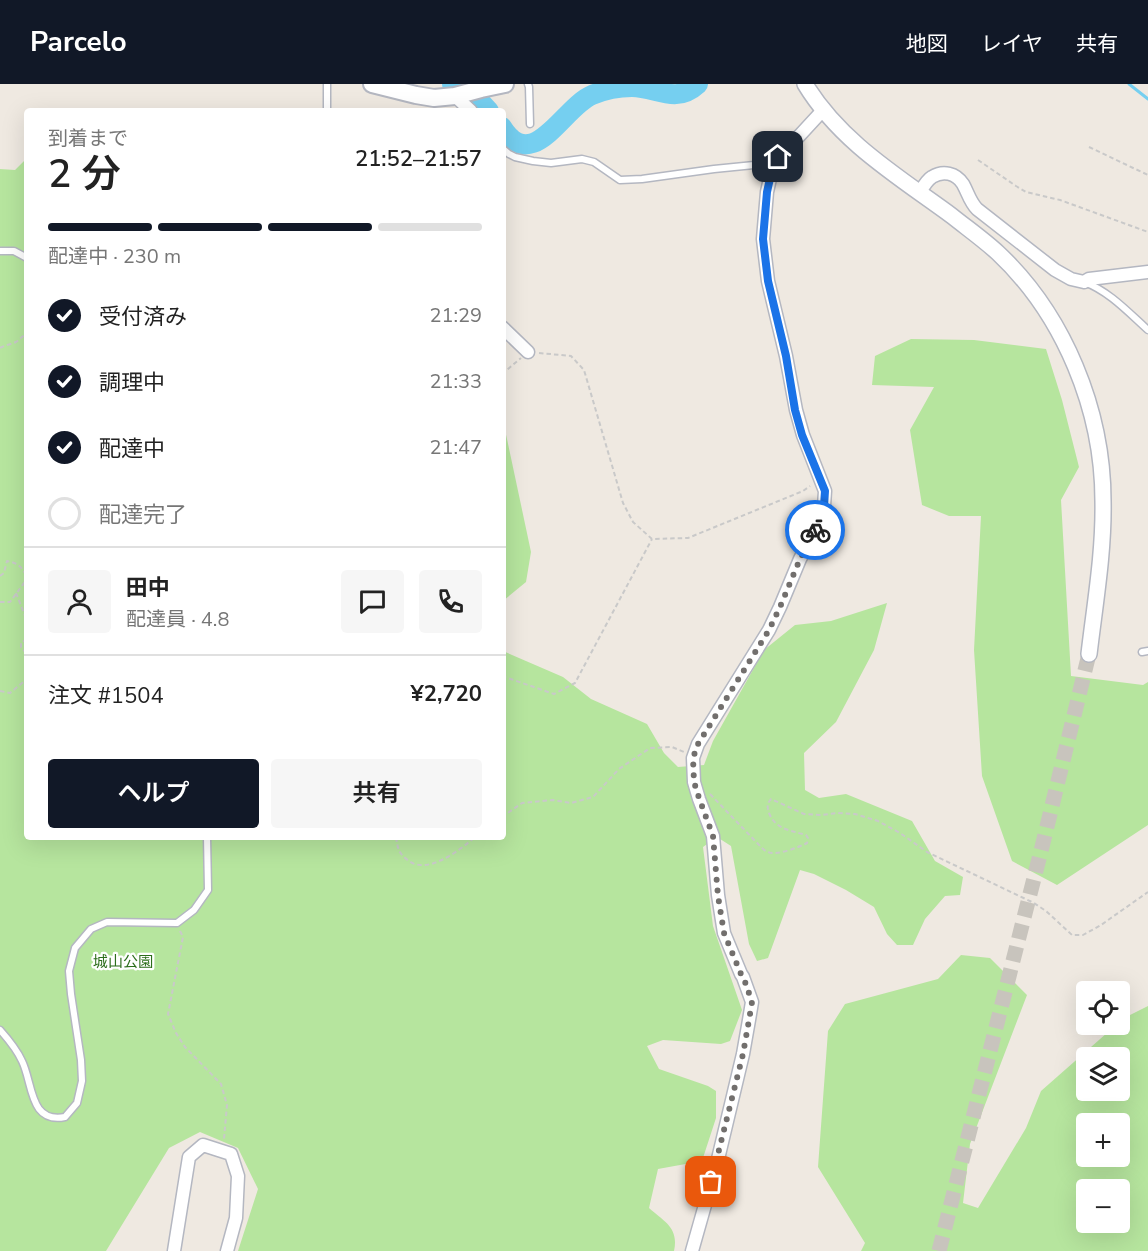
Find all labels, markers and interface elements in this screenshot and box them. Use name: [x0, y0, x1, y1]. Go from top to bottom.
text: Parcelo: [30, 23, 127, 61]
text: 地図: [906, 30, 948, 58]
text: レイヤ: [981, 30, 1043, 58]
text: 共有: [1076, 30, 1118, 58]
text: 到着まで: [48, 125, 128, 152]
pin: [752, 131, 803, 182]
icon: home: [761, 140, 794, 173]
text: 21:52–21:57: [355, 144, 482, 174]
text: 2 分: [48, 148, 121, 201]
text: 配達中 · 230 m: [48, 243, 181, 270]
icon: check: [48, 299, 81, 332]
text: 受付済み: [99, 302, 187, 332]
text: 21:29: [429, 302, 482, 329]
icon: check: [48, 365, 81, 398]
text: 調理中: [99, 368, 165, 398]
text: 21:33: [429, 368, 482, 395]
icon: check: [48, 431, 81, 464]
text: 配達中: [99, 434, 165, 464]
text: 21:47: [429, 434, 482, 461]
text: 配達完了: [99, 500, 187, 530]
courier: [785, 500, 845, 560]
icon: bike: [799, 514, 832, 547]
button: person: [48, 570, 111, 633]
button: chat: [341, 570, 404, 633]
button: phone: [419, 570, 482, 633]
text: 田中: [126, 573, 170, 603]
text: 配達員 · 4.8: [126, 606, 229, 633]
text: ¥2,720: [411, 679, 482, 709]
text: 注文 #1504: [48, 681, 164, 711]
button: ヘルプ: [48, 759, 259, 828]
button: 共有: [271, 759, 482, 828]
park label: 城山公園: [93, 952, 153, 972]
map controls: [1076, 981, 1130, 1233]
button: locate: [1076, 981, 1130, 1035]
button: layers: [1076, 1047, 1130, 1101]
button: +: [1076, 1113, 1130, 1167]
pin: [685, 1156, 736, 1207]
icon: bag: [694, 1165, 727, 1198]
button: −: [1076, 1179, 1130, 1233]

